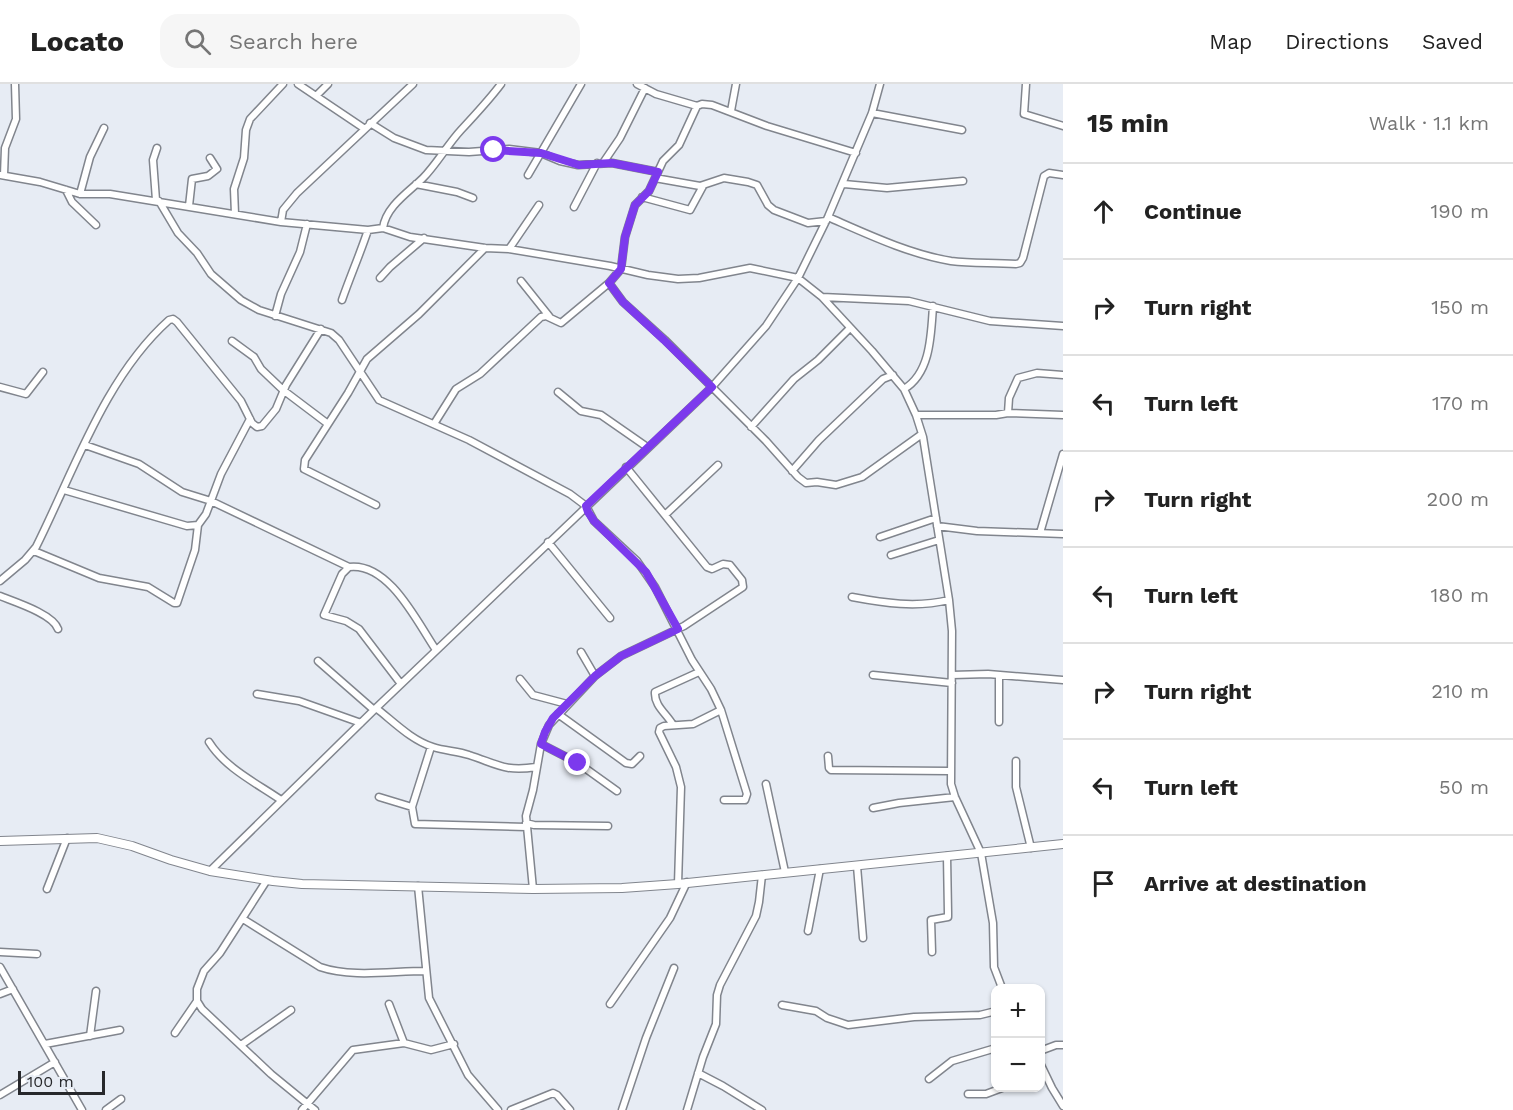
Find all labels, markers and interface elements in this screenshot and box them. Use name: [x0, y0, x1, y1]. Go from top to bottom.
search box: [160, 14, 580, 68]
text: Locato: [30, 25, 124, 58]
icon: search: [181, 25, 214, 58]
text: Search here: [229, 29, 358, 54]
text: Map: [1209, 29, 1252, 54]
text: Directions: [1285, 29, 1389, 54]
text: Saved: [1422, 29, 1483, 54]
text: 15 min: [1087, 108, 1169, 138]
text: Walk · 1.1 km: [1369, 111, 1489, 135]
route start: [480, 136, 506, 162]
icon: ahead: [1087, 195, 1120, 228]
text: Continue: [1144, 199, 1242, 224]
text: 190 m: [1431, 199, 1489, 223]
icon: right: [1087, 291, 1120, 324]
text: Turn right: [1144, 295, 1251, 320]
text: 150 m: [1431, 295, 1489, 319]
icon: left: [1087, 387, 1120, 420]
text: Turn left: [1144, 391, 1238, 416]
text: 170 m: [1432, 391, 1489, 415]
icon: right: [1087, 483, 1120, 516]
text: Turn right: [1144, 487, 1251, 512]
text: 200 m: [1427, 487, 1489, 511]
icon: left: [1087, 579, 1120, 612]
text: Turn left: [1144, 583, 1238, 608]
text: 180 m: [1431, 583, 1489, 607]
icon: right: [1087, 675, 1120, 708]
text: Turn right: [1144, 679, 1251, 704]
text: 210 m: [1431, 679, 1489, 703]
route end: [564, 749, 590, 775]
icon: left: [1087, 771, 1120, 804]
text: Turn left: [1144, 775, 1238, 800]
text: 50 m: [1439, 775, 1489, 799]
icon: arrive: [1087, 867, 1120, 900]
text: Arrive at destination: [1144, 871, 1367, 896]
map controls: [991, 984, 1045, 1092]
button: +: [991, 984, 1045, 1038]
button: −: [991, 1038, 1045, 1092]
scale bar: [18, 1068, 105, 1096]
text: 100 m: [27, 1072, 74, 1091]

